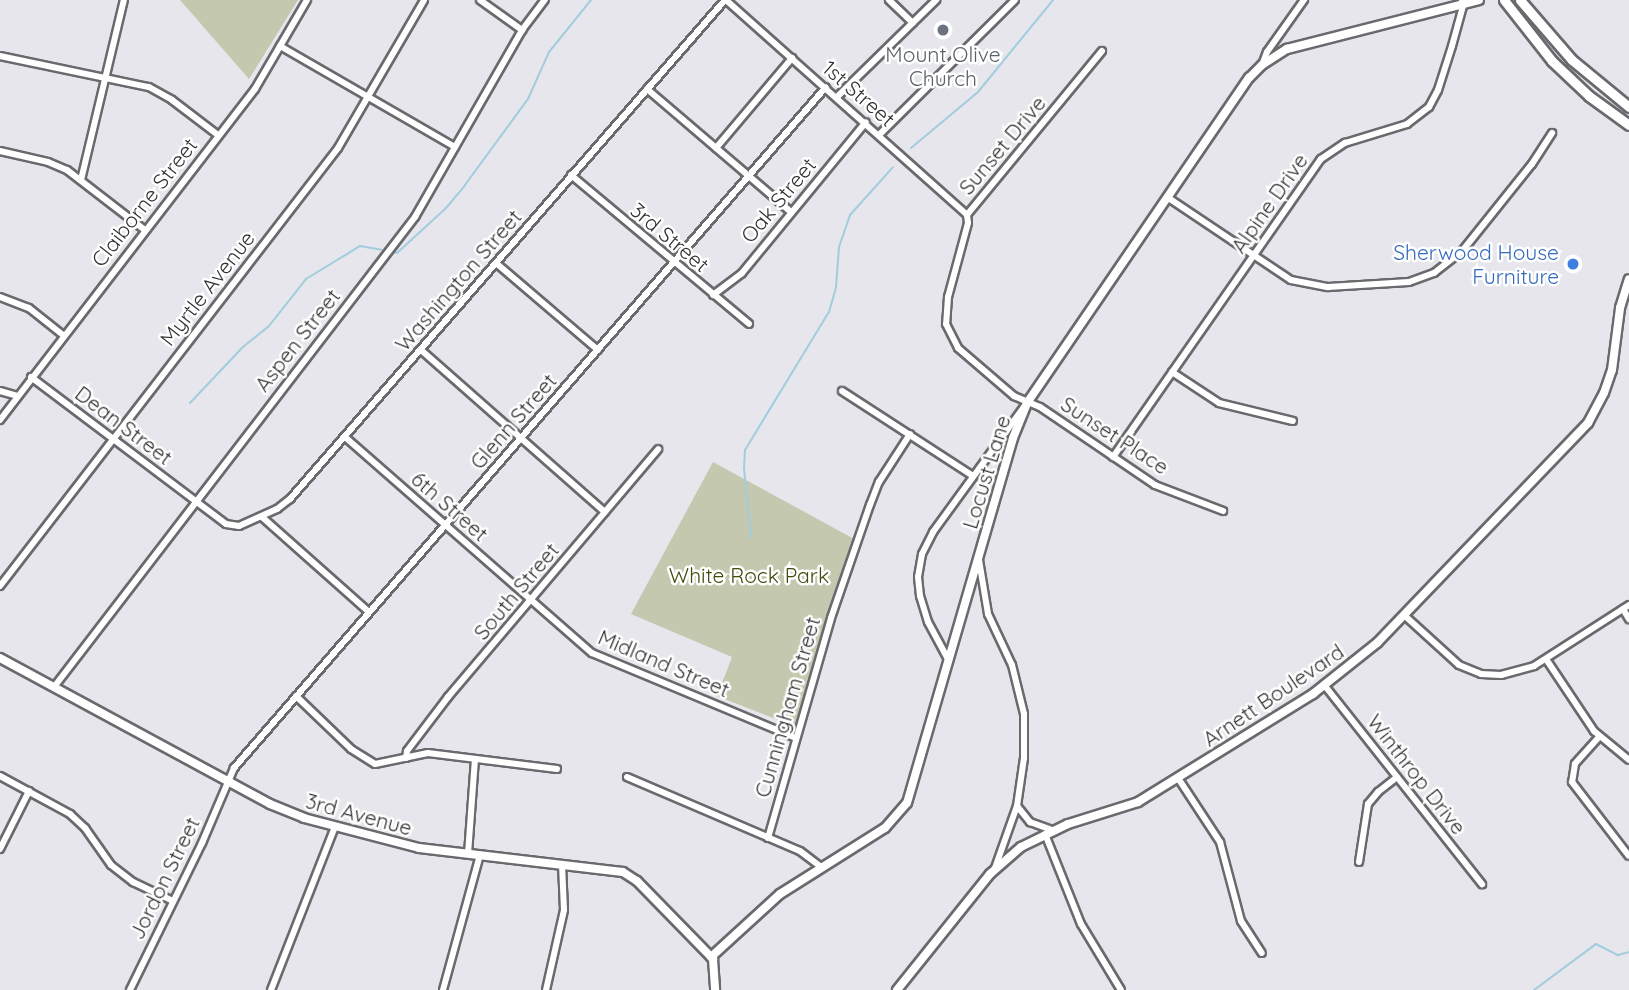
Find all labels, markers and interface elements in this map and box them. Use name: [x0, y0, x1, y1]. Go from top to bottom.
marker: Mount Olive Church: [935, 22, 951, 38]
place label: Mount Olive Church: [885, 41, 1001, 91]
street label: 1st Street: [818, 55, 900, 131]
street label: Sunset Drive: [953, 91, 1051, 199]
street label: Claiborne Street: [86, 133, 202, 271]
street label: Alpine Drive: [1225, 148, 1313, 258]
street label: Oak Street: [735, 152, 821, 248]
street label: 3rd Street: [626, 197, 714, 277]
street label: Washington Street: [390, 204, 526, 356]
street label: Myrtle Avenue: [154, 226, 260, 350]
place label: Sherwood House Furniture: [1393, 239, 1559, 289]
marker: Sherwood House Furniture: [1565, 256, 1581, 272]
street label: Aspen Street: [249, 284, 345, 396]
street label: Glenn Street: [465, 368, 561, 474]
street label: Dean Street: [70, 380, 178, 470]
street label: Sunset Place: [1056, 391, 1174, 479]
street label: Locust Lane: [957, 412, 1015, 532]
street label: 6th Street: [406, 466, 494, 546]
street label: South Street: [468, 537, 564, 645]
park label: White Rock Park: [669, 562, 829, 588]
street label: Cunningham Street: [749, 614, 825, 800]
street label: Midland Street: [595, 624, 733, 702]
street label: Arnett Boulevard: [1198, 639, 1348, 751]
street label: Winthrop Drive: [1362, 709, 1472, 839]
street label: 3rd Avenue: [303, 788, 415, 840]
street label: Jordon Street: [124, 813, 204, 943]

